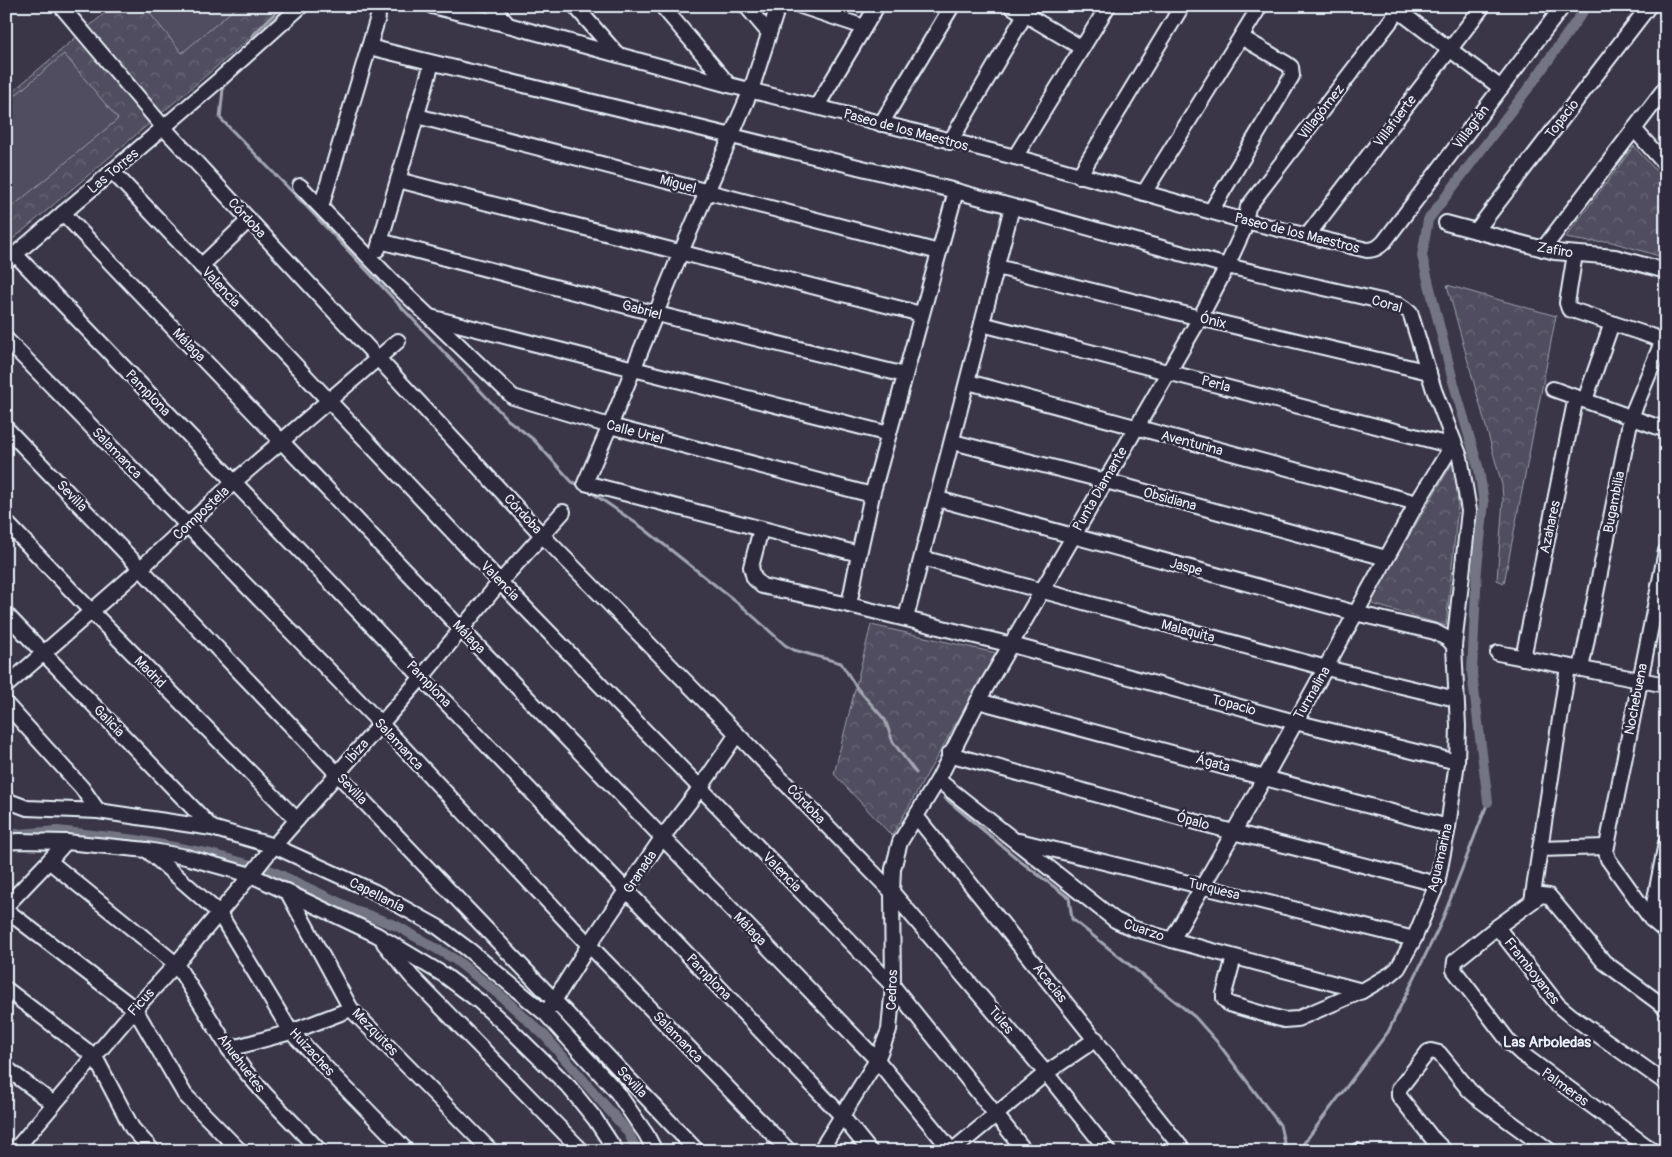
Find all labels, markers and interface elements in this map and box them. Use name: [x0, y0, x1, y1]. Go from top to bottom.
street label: Villagómez: [1294, 81, 1348, 143]
street label: Villafuerte: [1370, 92, 1420, 150]
street label: Topacio: [1541, 96, 1583, 142]
street label: Villagrán: [1449, 102, 1493, 152]
street label: Paseo de los Maestros: [842, 105, 971, 155]
street label: Las Torres: [84, 144, 142, 197]
street label: Miguel: [658, 171, 698, 197]
street label: Córdoba: [224, 194, 270, 242]
street label: Paseo de los Maestros: [1233, 209, 1362, 257]
street label: Zafiro: [1536, 238, 1575, 262]
street label: Valencia: [198, 263, 244, 311]
street label: Coral: [1370, 292, 1404, 316]
street label: Gabriel: [620, 297, 664, 323]
street label: Ónix: [1198, 309, 1228, 332]
street label: Málaga: [169, 325, 209, 365]
street label: Pamplona: [122, 366, 174, 420]
street label: Perla: [1200, 372, 1232, 396]
street label: Calle Uriel: [604, 416, 666, 448]
street label: Salamanca: [88, 424, 146, 482]
street label: Aventurina: [1159, 427, 1225, 459]
street label: Punta Diamante: [1069, 444, 1131, 534]
street label: Bugambilia: [1600, 470, 1628, 534]
street label: Sevilla: [53, 477, 91, 515]
street label: Compostela: [169, 483, 233, 543]
street label: Obsidiana: [1142, 484, 1198, 514]
street label: Córdoba: [500, 490, 546, 538]
street label: Azahares: [1536, 498, 1564, 555]
street label: Jaspe: [1168, 555, 1204, 580]
street label: Valencia: [477, 558, 523, 604]
street label: Malaquita: [1159, 616, 1217, 646]
street label: Málaga: [449, 617, 489, 657]
street label: Madrid: [131, 653, 169, 691]
street label: Pamplona: [403, 657, 455, 711]
street label: Nochebuena: [1621, 662, 1651, 736]
street label: Turmalina: [1290, 663, 1334, 723]
street label: Topacio: [1210, 691, 1258, 719]
street label: Galicia: [90, 702, 128, 740]
street label: Salamanca: [371, 715, 427, 773]
street label: Ibiza: [342, 735, 372, 767]
street label: Ágata: [1194, 749, 1232, 776]
street label: Sevilla: [333, 770, 371, 808]
street label: Córdoba: [783, 781, 829, 827]
street label: Ópalo: [1175, 807, 1212, 834]
street label: Aguamarina: [1424, 822, 1456, 894]
street label: Granada: [619, 847, 661, 897]
street label: Valencia: [759, 849, 805, 895]
street label: Capellanía: [347, 874, 407, 916]
street label: Turquesa: [1186, 874, 1242, 904]
street label: Málaga: [730, 909, 770, 949]
street label: Cuarzo: [1121, 915, 1167, 945]
street label: Framboyanes: [1501, 934, 1564, 1008]
street label: Pamplona: [683, 950, 735, 1004]
street label: Acacias: [1029, 960, 1071, 1006]
street label: Cedros: [883, 969, 901, 1011]
street label: Ficus: [124, 984, 158, 1019]
street label: Tules: [985, 1003, 1018, 1038]
street label: Mezquites: [348, 1005, 402, 1060]
street label: Salamanca: [649, 1008, 707, 1066]
street label: Huizaches: [286, 1025, 339, 1080]
street label: Ahuehuetes: [213, 1030, 269, 1096]
district label: Las Arboledas: [1503, 1033, 1591, 1052]
street label: Sevilla: [613, 1063, 651, 1101]
street label: Palmeras: [1538, 1064, 1592, 1110]

